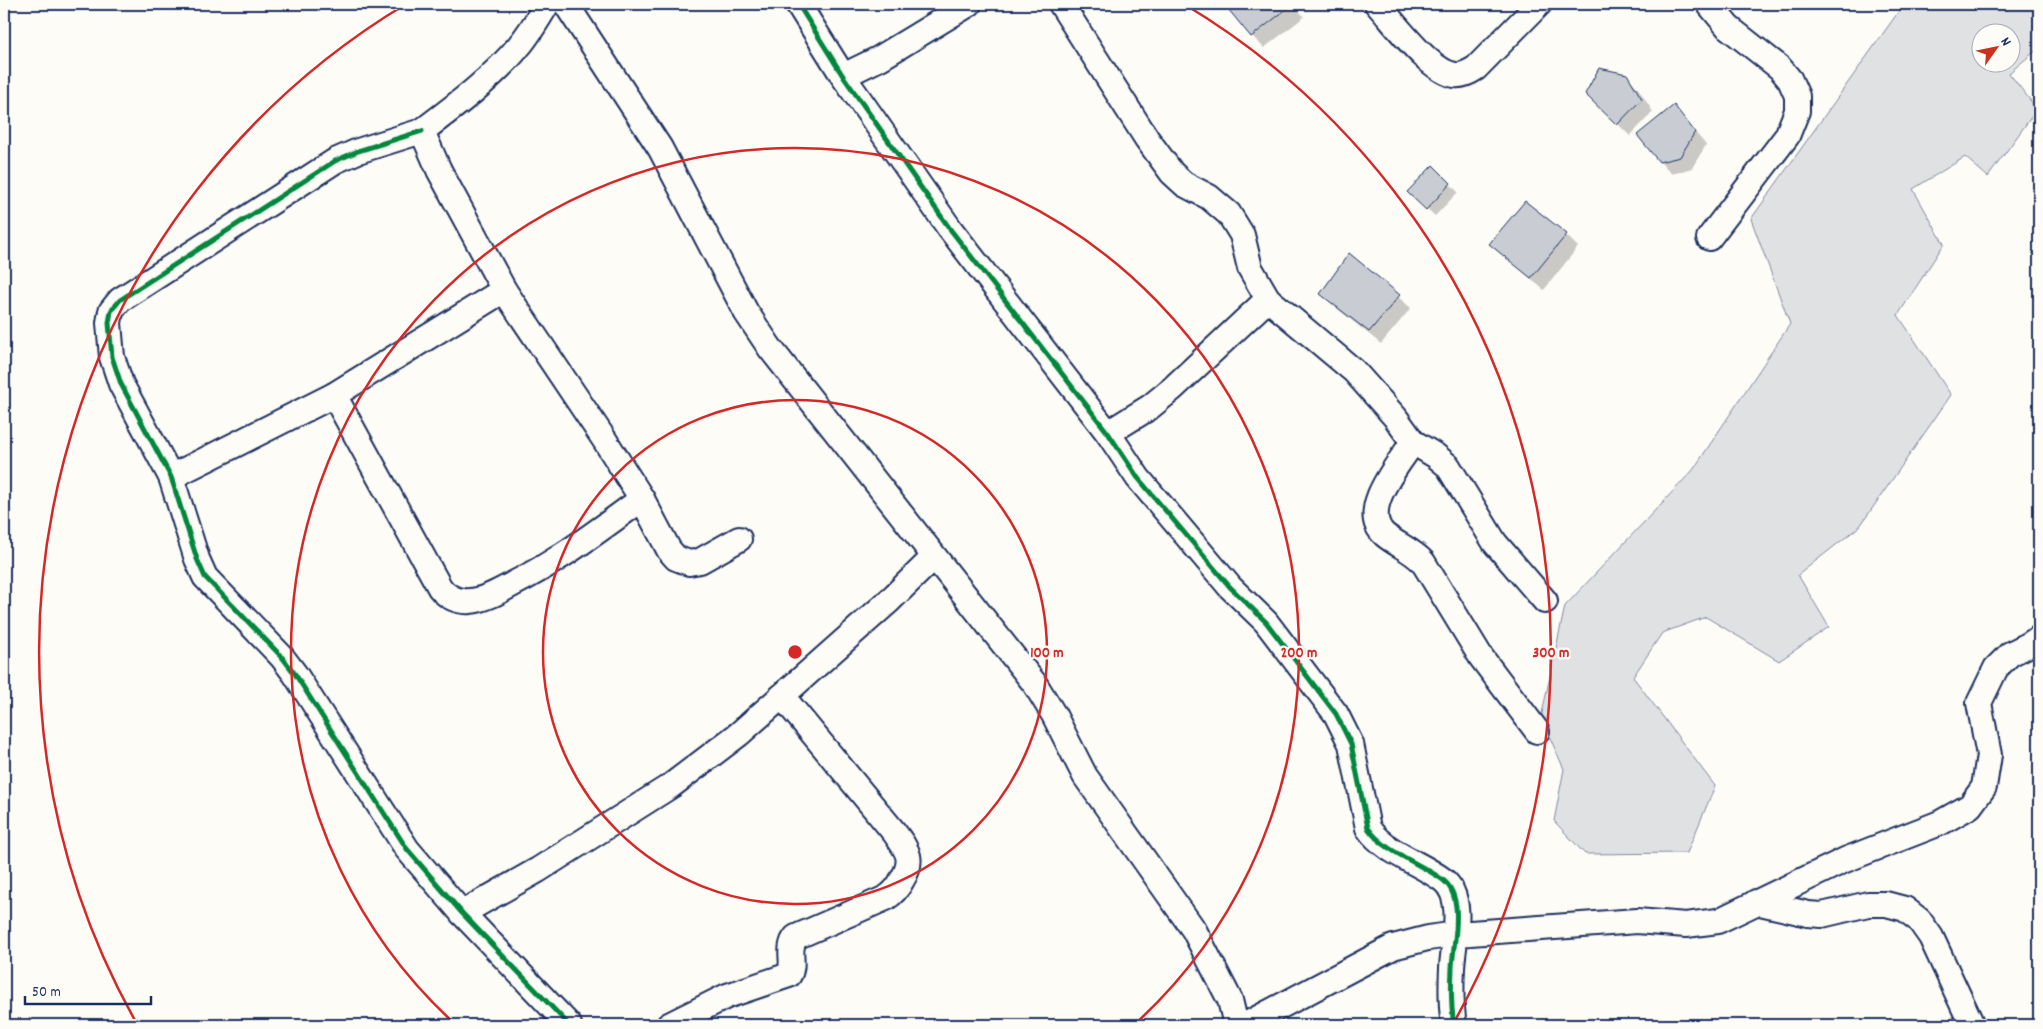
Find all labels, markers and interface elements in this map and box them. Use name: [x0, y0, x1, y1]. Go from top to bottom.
north arrow: [1970, 22, 2020, 72]
text: N: [1995, 34, 2016, 50]
centre of rings: [786, 643, 804, 661]
text: 100 m: [1030, 643, 1064, 665]
text: 200 m: [1281, 643, 1317, 665]
text: 300 m: [1533, 643, 1569, 665]
scale bar: [25, 974, 151, 1006]
text: 50 m: [32, 982, 61, 1004]

